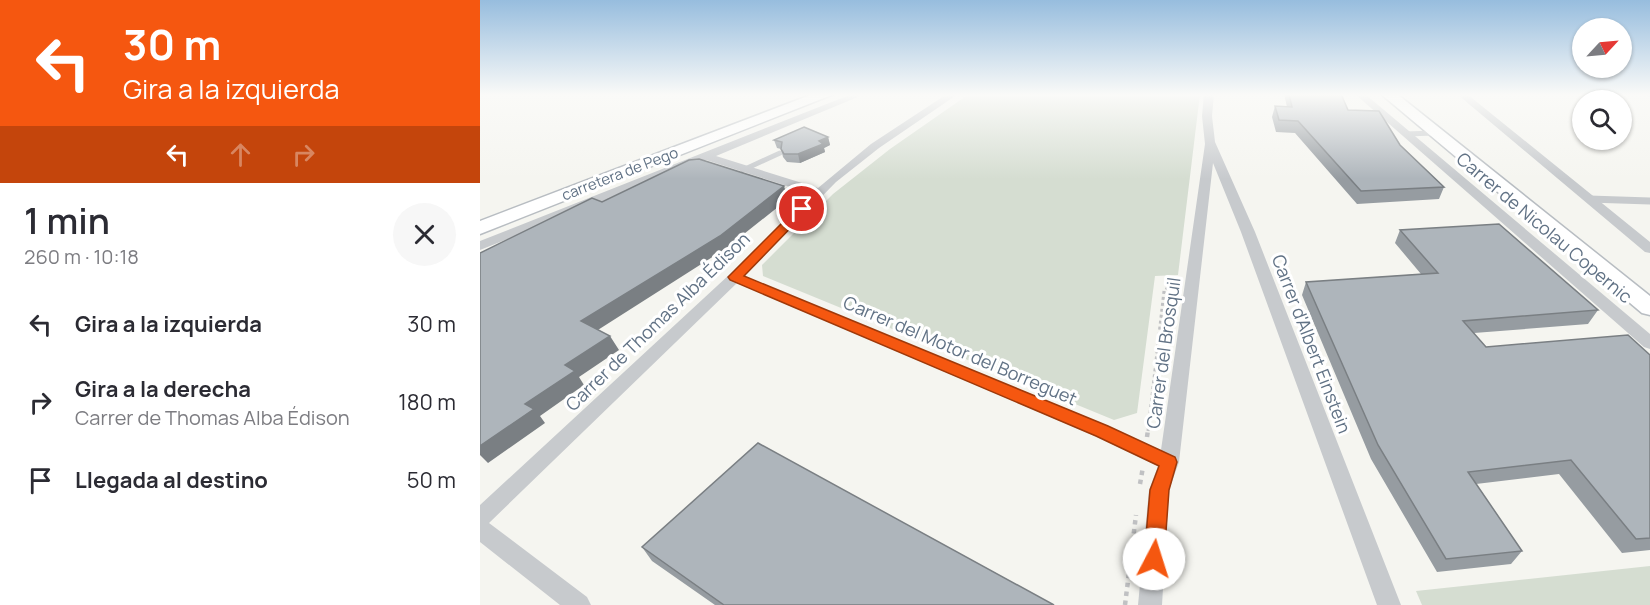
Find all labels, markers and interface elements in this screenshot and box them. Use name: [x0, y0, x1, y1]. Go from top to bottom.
text: 30 m: [123, 15, 221, 73]
north arrow: [1572, 18, 1632, 78]
map controls: [1572, 18, 1632, 150]
icon: left: [24, 24, 102, 102]
text: Gira a la izquierda: [123, 70, 339, 107]
button: search: [1572, 90, 1632, 150]
icon: left: [161, 138, 194, 171]
icon: ahead: [224, 138, 257, 171]
icon: right: [287, 138, 320, 171]
street label: carretera de Pego: [559, 142, 681, 205]
street label: Carrer de Nicolau Copernic: [1452, 147, 1638, 308]
pin: [776, 183, 827, 234]
icon: arrive: [785, 192, 818, 225]
text: 1 min: [24, 196, 110, 245]
button: close: [393, 203, 456, 266]
street label: Carrer de Thomas Alba Édison: [560, 227, 755, 416]
text: 260 m · 10:18: [24, 243, 139, 270]
street label: Carrer d'Albert Einstein: [1267, 251, 1357, 436]
street label: Carrer del Brosquil: [1141, 276, 1185, 430]
street label: Carrer del Motor del Borreguet: [840, 290, 1081, 410]
icon: left: [24, 308, 57, 341]
text: Gira a la izquierda: [75, 309, 262, 339]
text: 30 m: [407, 309, 456, 339]
text: Gira a la derecha: [75, 374, 251, 404]
icon: right: [24, 386, 57, 419]
text: 180 m: [398, 387, 456, 417]
text: Carrer de Thomas Alba Édison: [75, 404, 350, 431]
icon: arrive: [24, 464, 57, 497]
text: Llegada al destino: [75, 465, 268, 495]
text: 50 m: [407, 465, 456, 495]
position arrow: [1122, 527, 1186, 591]

